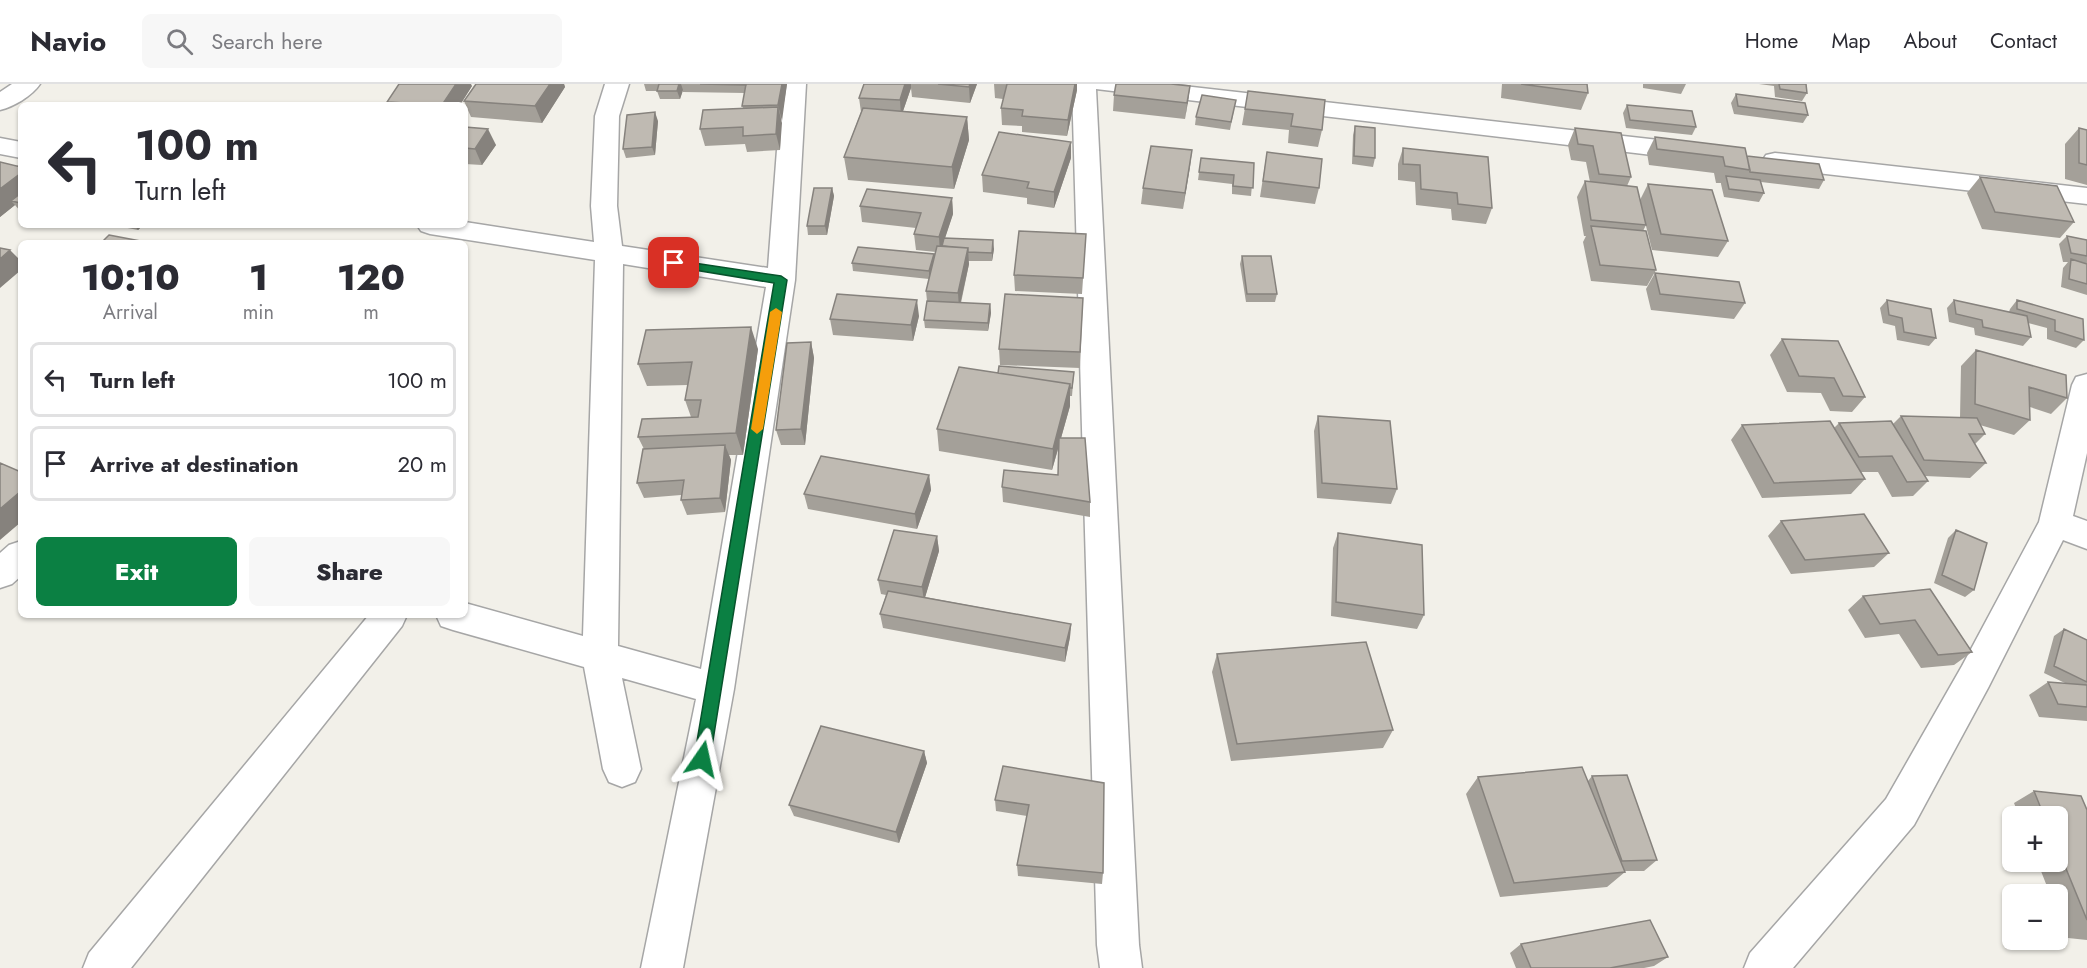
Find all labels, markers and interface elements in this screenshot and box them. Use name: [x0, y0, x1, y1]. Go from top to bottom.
search box: [142, 14, 562, 68]
text: Navio: [30, 21, 106, 62]
icon: search: [163, 25, 196, 58]
text: Search here: [211, 25, 322, 57]
text: Home: [1745, 26, 1798, 56]
text: Map: [1831, 26, 1871, 56]
text: About: [1904, 26, 1957, 56]
text: Contact: [1990, 26, 2057, 56]
text: 100 m: [135, 115, 259, 176]
icon: left: [36, 126, 114, 204]
text: Turn left: [135, 171, 225, 210]
pin: [648, 237, 699, 288]
icon: arrive: [657, 246, 690, 279]
text: 10:10: [81, 251, 180, 303]
text: 1: [249, 251, 268, 303]
text: 120: [337, 251, 405, 303]
text: Arrival: [103, 298, 158, 327]
text: min: [243, 298, 274, 327]
text: m: [363, 298, 379, 327]
icon: left: [39, 363, 72, 396]
text: Turn left: [90, 364, 175, 396]
text: 100 m: [387, 364, 447, 396]
icon: arrive: [39, 447, 72, 480]
text: Arrive at destination: [90, 448, 299, 480]
text: 20 m: [398, 448, 447, 480]
button: Exit: [36, 537, 237, 606]
button: Share: [249, 537, 450, 606]
position arrow: [670, 727, 734, 791]
map controls: [2002, 806, 2068, 950]
button: +: [2002, 806, 2068, 872]
button: −: [2002, 884, 2068, 950]

